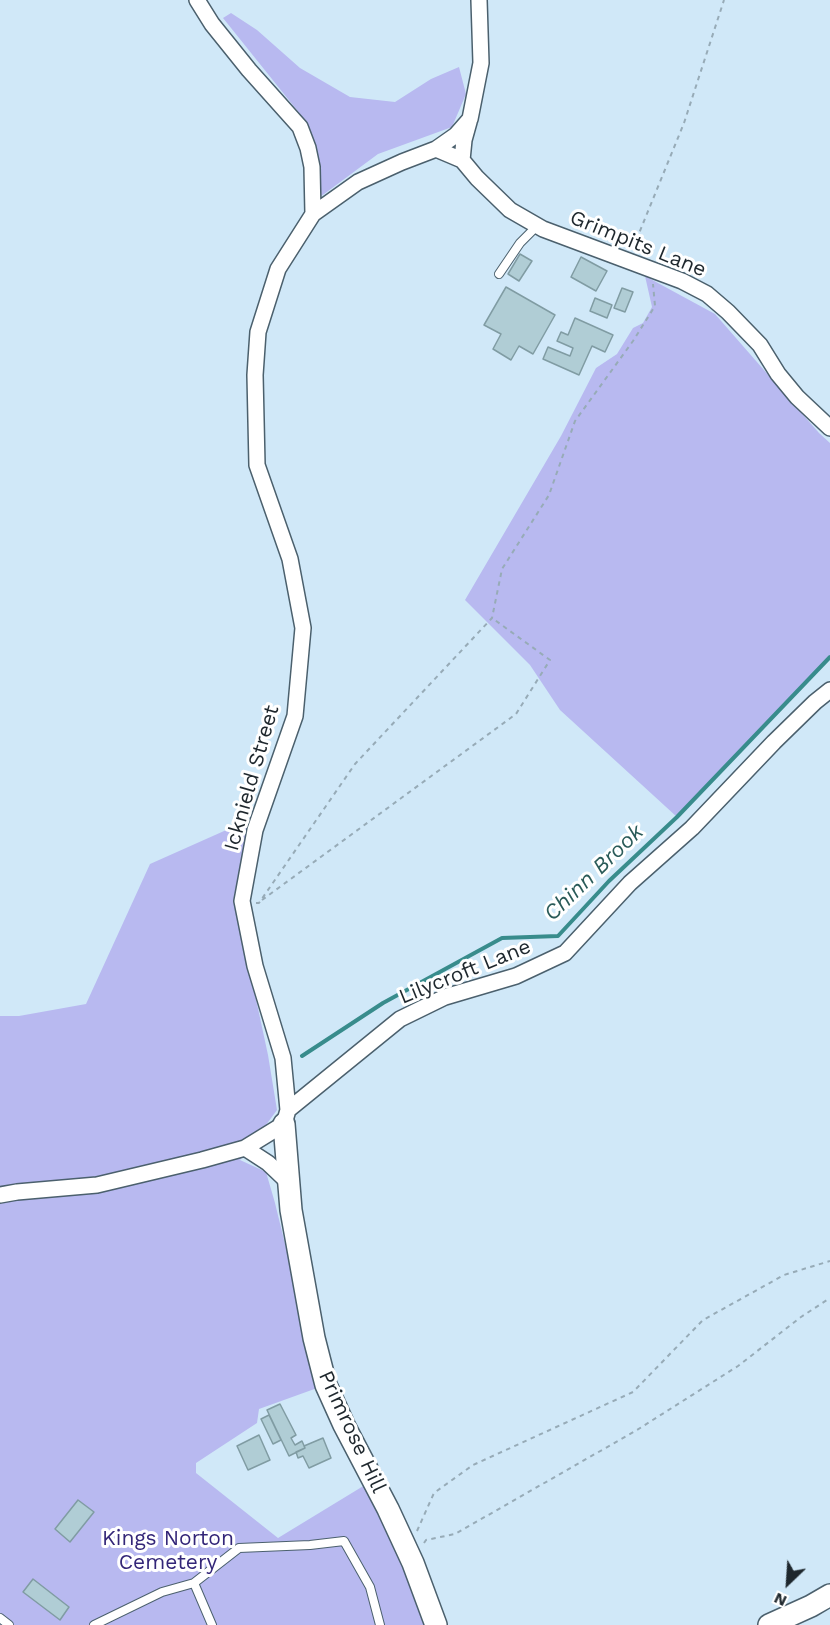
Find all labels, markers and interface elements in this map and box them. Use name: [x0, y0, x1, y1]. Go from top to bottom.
street label: Grimpits Lane: [566, 205, 710, 283]
street label: Icknield Street: [219, 702, 285, 854]
water label: Chinn Brook: [539, 819, 649, 927]
street label: Lilycroft Lane: [395, 934, 535, 1010]
street label: Primrose Hill: [313, 1367, 391, 1497]
park label: Kings Norton Cemetery: [102, 1526, 234, 1576]
north arrow: [758, 1553, 818, 1613]
text: N: [771, 1589, 790, 1611]

